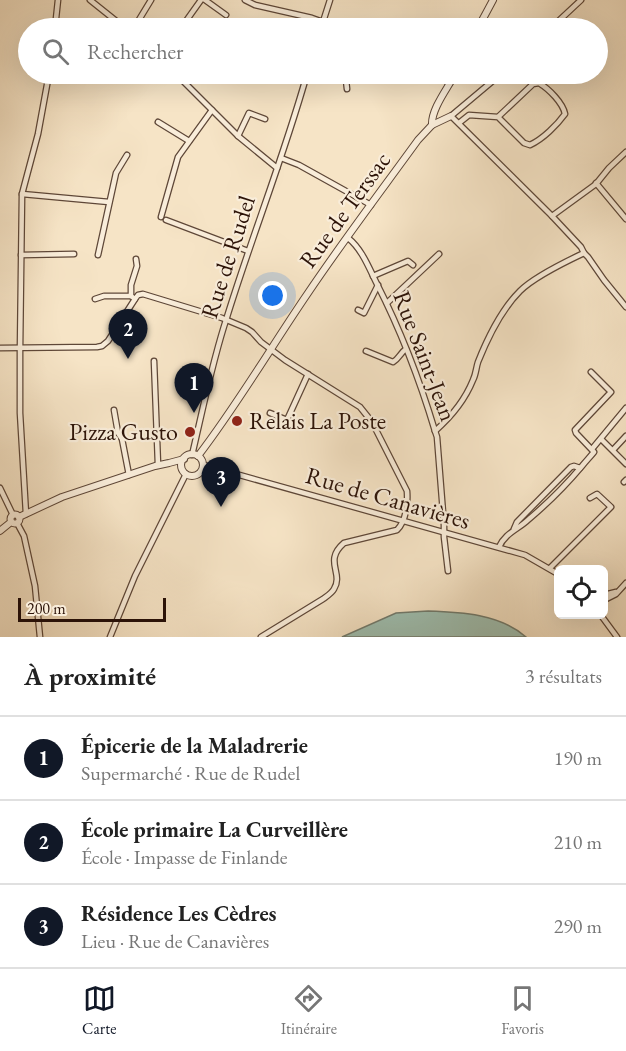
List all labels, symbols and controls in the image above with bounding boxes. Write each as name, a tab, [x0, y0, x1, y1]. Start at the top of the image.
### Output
search box	[18, 18, 608, 84]
icon: search	[39, 35, 72, 68]
text: Rechercher	[87, 37, 183, 66]
street label: Rue de Terssac	[292, 146, 397, 274]
street label: Rue de Rudel	[193, 191, 262, 322]
your location	[258, 281, 287, 310]
street label: Rue Saint-Jean	[386, 286, 465, 426]
pin: 2	[108, 310, 148, 359]
pin: 1	[174, 364, 214, 413]
place label: Relais La Poste	[249, 405, 386, 436]
marker: Relais La Poste	[230, 414, 244, 428]
place label: Pizza Gusto	[69, 416, 178, 447]
marker: Pizza Gusto	[183, 425, 197, 439]
pin: 3	[202, 458, 240, 507]
street label: Rue de Canavières	[302, 459, 474, 536]
map controls	[554, 565, 608, 619]
button: locate	[554, 565, 608, 619]
scale bar	[18, 595, 166, 622]
text: 200 m	[27, 598, 66, 619]
text: À proximité	[24, 659, 156, 693]
text: 3 résultats	[525, 663, 602, 689]
text: Épicerie de la Maladrerie	[81, 731, 308, 760]
text: 1	[38, 745, 49, 771]
text: 190 m	[554, 745, 602, 771]
text: Supermarché · Rue de Rudel	[81, 760, 300, 786]
text: École primaire La Curveillère	[81, 815, 348, 844]
text: 2	[38, 829, 49, 855]
text: 210 m	[554, 829, 602, 855]
text: École · Impasse de Finlande	[81, 844, 288, 870]
text: Résidence Les Cèdres	[81, 899, 276, 928]
text: 3	[38, 913, 49, 939]
text: 290 m	[554, 913, 602, 939]
text: Lieu · Rue de Canavières	[81, 928, 269, 954]
tab: Carte	[82, 982, 116, 1039]
tab: Itinéraire	[281, 982, 337, 1039]
tab: Favoris	[501, 982, 544, 1039]

